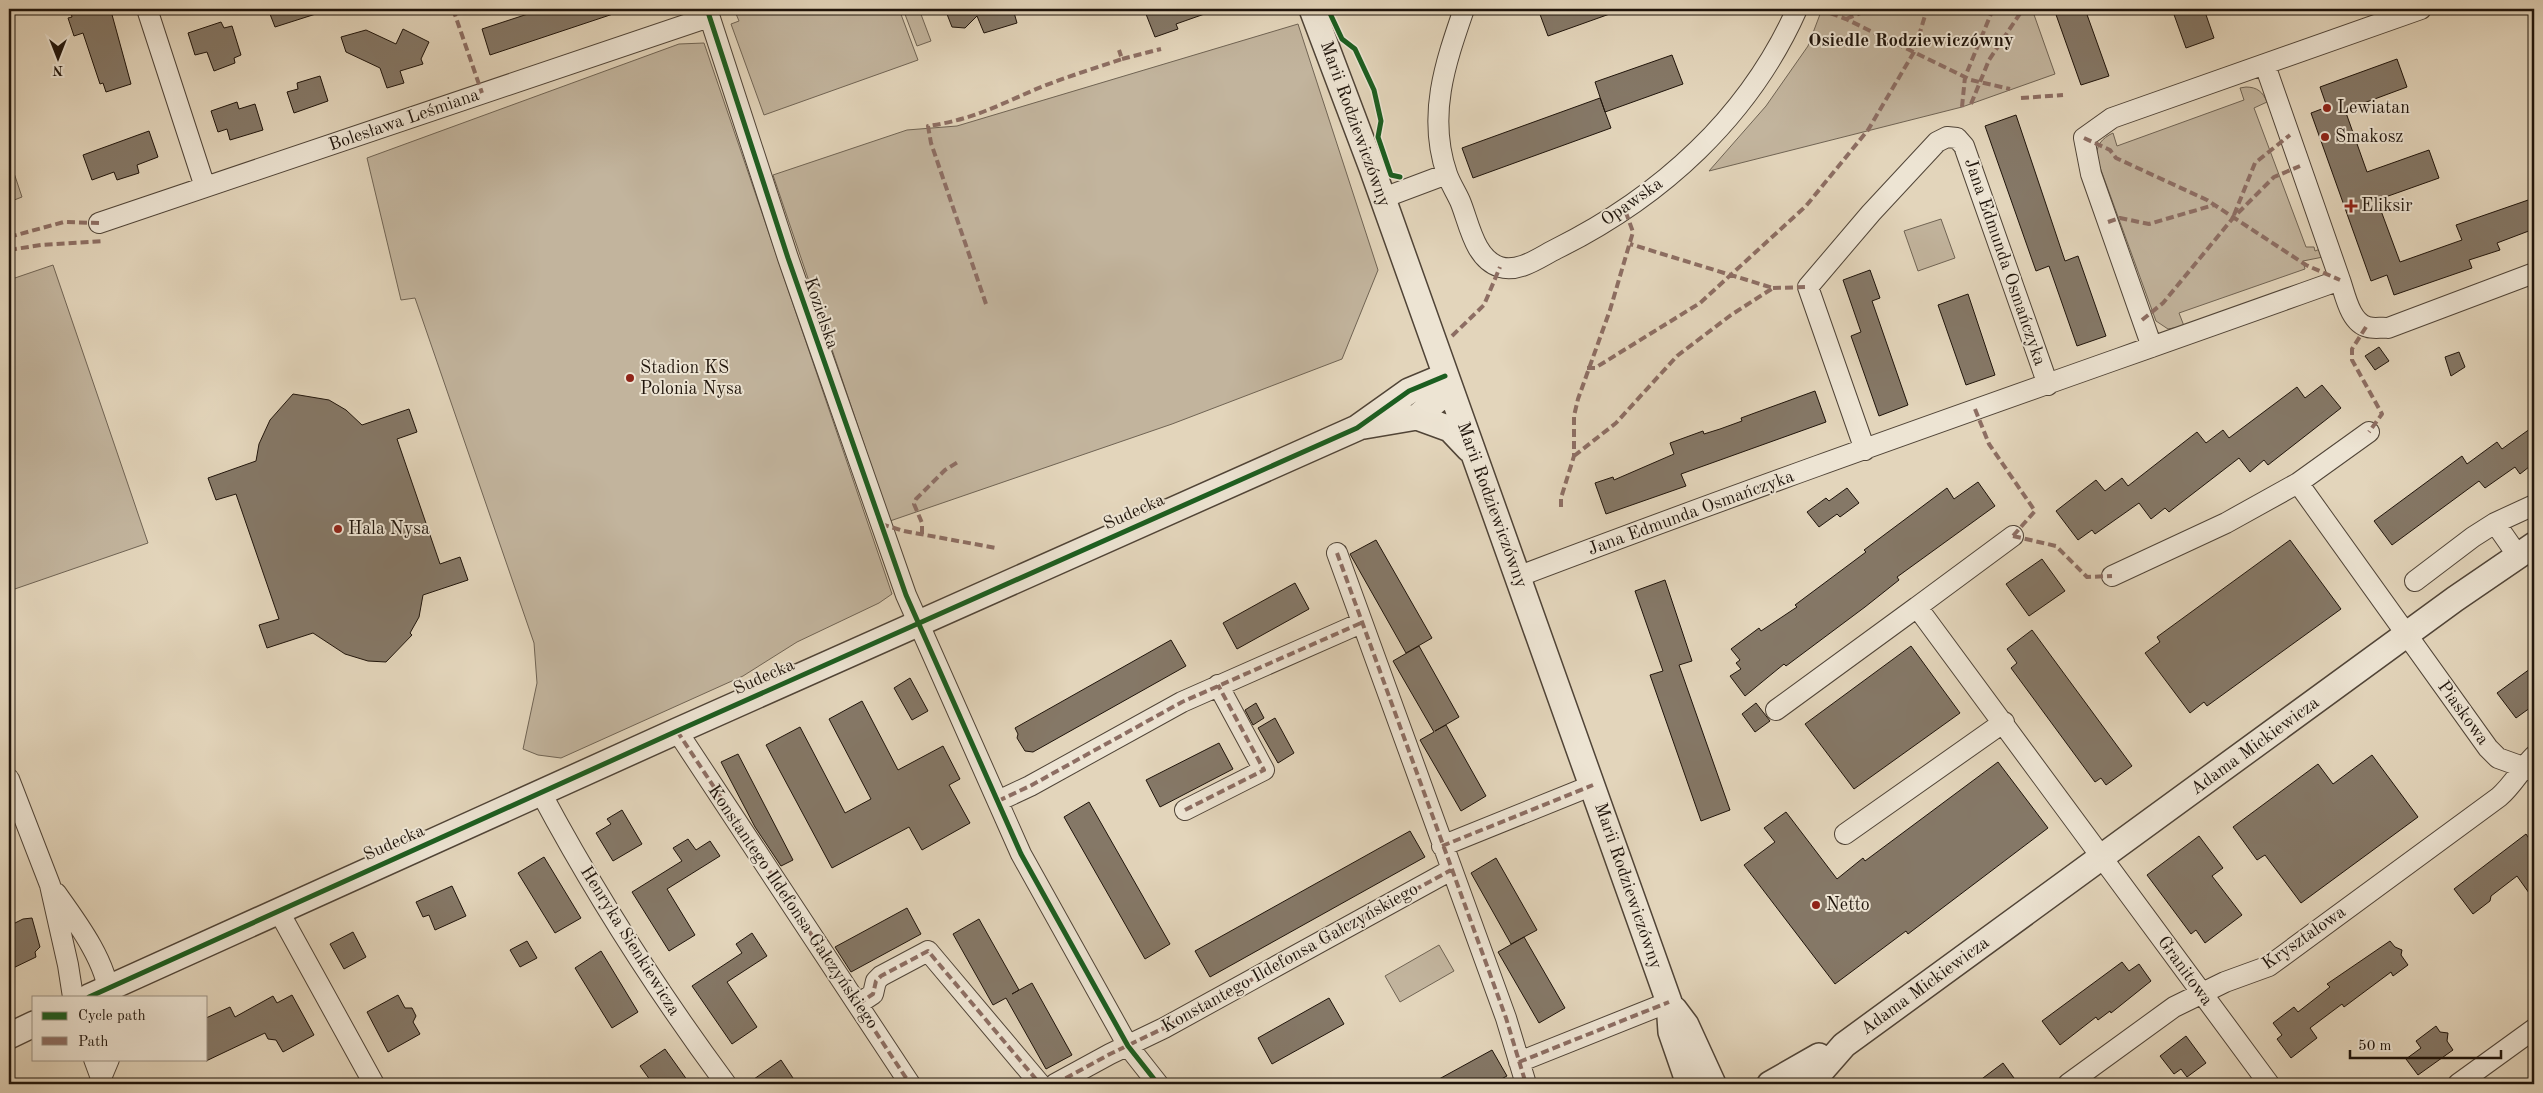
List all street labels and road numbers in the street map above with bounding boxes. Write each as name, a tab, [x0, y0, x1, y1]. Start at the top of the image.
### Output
street label: Marii Rodziewiczówny	[1317, 39, 1394, 210]
street label: Bolesława Leśmiana	[326, 86, 482, 154]
street label: Jana Edmunda Osmańczyka	[1961, 156, 2049, 368]
street label: Opawska	[1598, 174, 1666, 230]
street label: Kozielska	[800, 275, 842, 351]
street label: Marii Rodziewiczówny	[1454, 420, 1531, 591]
street label: Jana Edmunda Osmańczyka	[1586, 467, 1797, 559]
street label: Sudecka	[1101, 491, 1167, 533]
street label: Sudecka	[731, 656, 797, 698]
street label: Piaskowa	[2434, 678, 2492, 748]
street label: Adama Mickiewicza	[2187, 693, 2323, 799]
street label: Konstantego Ildefonsa Gałczyńskiego	[704, 782, 882, 1032]
street label: Marii Rodziewiczówny	[1591, 800, 1665, 972]
street label: Sudecka	[361, 822, 427, 864]
street label: Henryka Sienkiewicza	[577, 863, 683, 1019]
street label: Konstantego Ildefonsa Gałczyńskiego	[1159, 880, 1421, 1036]
street label: Kryształowa	[2259, 903, 2349, 973]
street label: Adama Mickiewicza	[1857, 933, 1993, 1039]
street label: Granitowa	[2154, 933, 2216, 1009]

